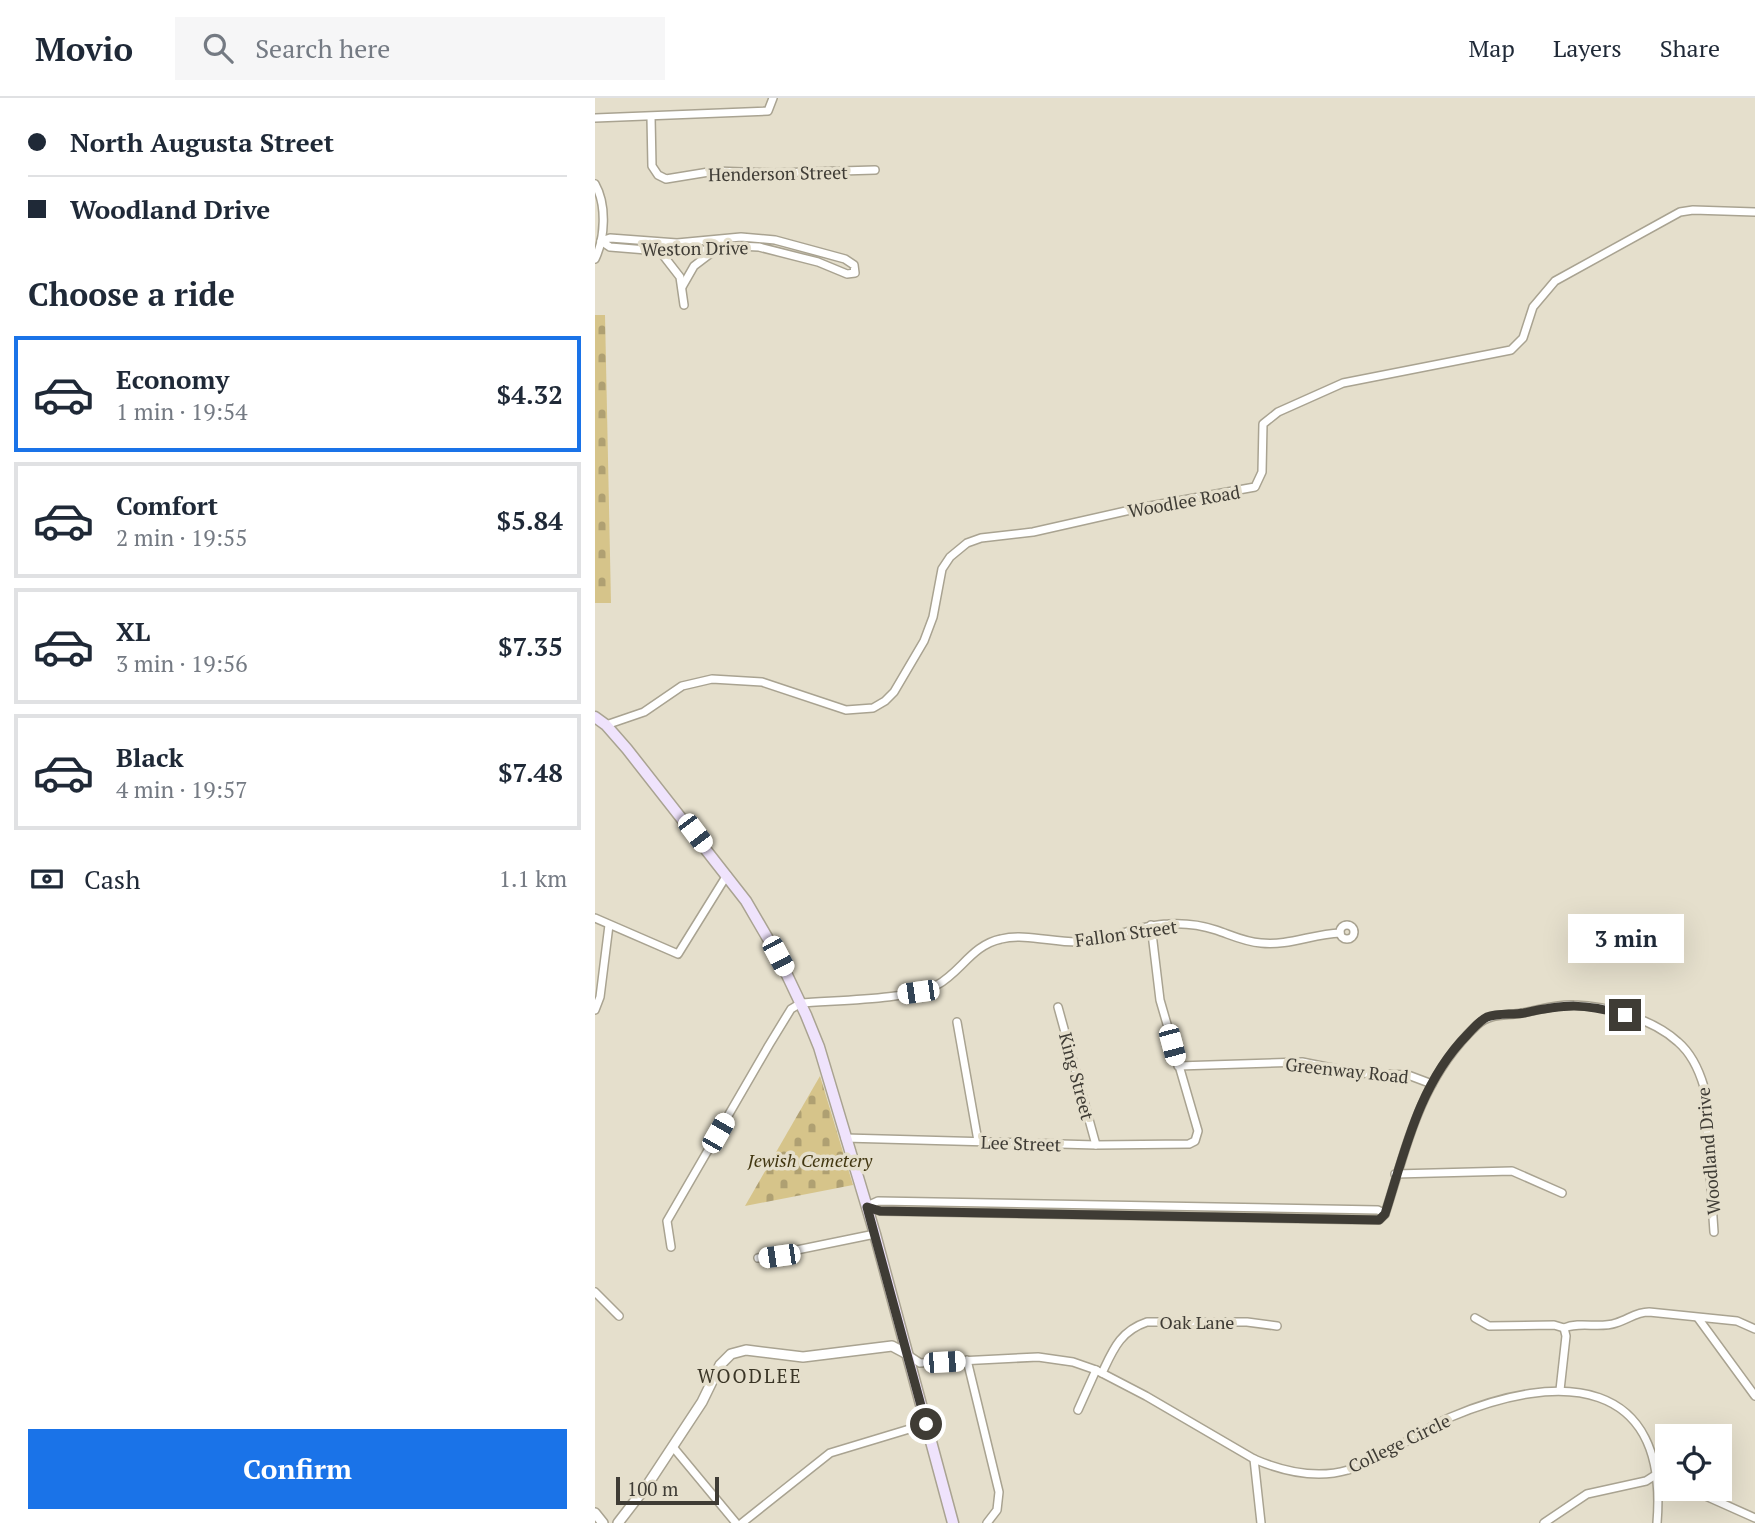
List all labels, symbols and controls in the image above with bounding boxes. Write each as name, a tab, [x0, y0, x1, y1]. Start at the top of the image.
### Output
search box	[175, 17, 665, 80]
text: Movio	[35, 27, 133, 70]
icon: search	[199, 29, 237, 67]
text: Search here	[255, 31, 390, 65]
text: Map	[1468, 32, 1515, 64]
text: Layers	[1553, 32, 1622, 64]
text: Share	[1660, 32, 1720, 64]
text: North Augusta Street	[70, 125, 334, 159]
street label: Henderson Street	[708, 160, 848, 186]
text: Woodland Drive	[70, 192, 270, 226]
street label: Weston Drive	[641, 235, 749, 261]
text: Choose a ride	[28, 273, 235, 315]
text: Economy	[116, 362, 229, 396]
icon: car	[32, 363, 95, 426]
text: $4.32	[497, 377, 563, 411]
text: 1 min · 19:54	[116, 396, 248, 427]
street label: Woodlee Road	[1126, 479, 1242, 523]
text: Comfort	[116, 488, 218, 522]
icon: car	[32, 489, 95, 552]
text: $5.84	[497, 503, 563, 537]
text: 2 min · 19:55	[116, 522, 248, 553]
text: XL	[116, 614, 150, 648]
icon: car	[32, 615, 95, 678]
text: $7.35	[498, 629, 563, 663]
text: 3 min · 19:56	[116, 648, 248, 679]
text: Black	[116, 740, 184, 774]
icon: car	[32, 741, 95, 804]
text: $7.48	[498, 755, 563, 789]
text: 4 min · 19:57	[116, 774, 248, 805]
car	[674, 810, 717, 856]
icon: cash	[28, 860, 66, 898]
text: Cash	[84, 862, 140, 896]
text: 1.1 km	[499, 863, 567, 894]
street label: Fallon Street	[1073, 914, 1179, 952]
callout: 3 min	[1567, 914, 1683, 962]
text: 3 min	[1595, 923, 1657, 954]
car	[759, 933, 798, 979]
car	[896, 979, 941, 1005]
route end	[1609, 999, 1641, 1031]
car	[1157, 1022, 1188, 1068]
street label: King Street	[1054, 1030, 1100, 1123]
street label: Greenway Road	[1284, 1052, 1410, 1088]
street label: Woodland Drive	[1690, 1086, 1726, 1216]
car	[699, 1110, 738, 1156]
street label: Lee Street	[980, 1130, 1062, 1156]
park label: Jewish Cemetery	[747, 1148, 873, 1172]
car	[757, 1243, 802, 1269]
street label: Oak Lane	[1160, 1310, 1234, 1334]
car	[923, 1350, 966, 1374]
district label: WOODLEE	[697, 1363, 803, 1388]
route start	[910, 1408, 942, 1440]
street label: College Circle	[1344, 1408, 1454, 1478]
map controls	[1655, 1424, 1732, 1501]
button: locate	[1655, 1424, 1732, 1501]
button: Confirm	[28, 1429, 567, 1509]
scale bar	[616, 1474, 719, 1506]
text: 100 m	[627, 1476, 678, 1501]

